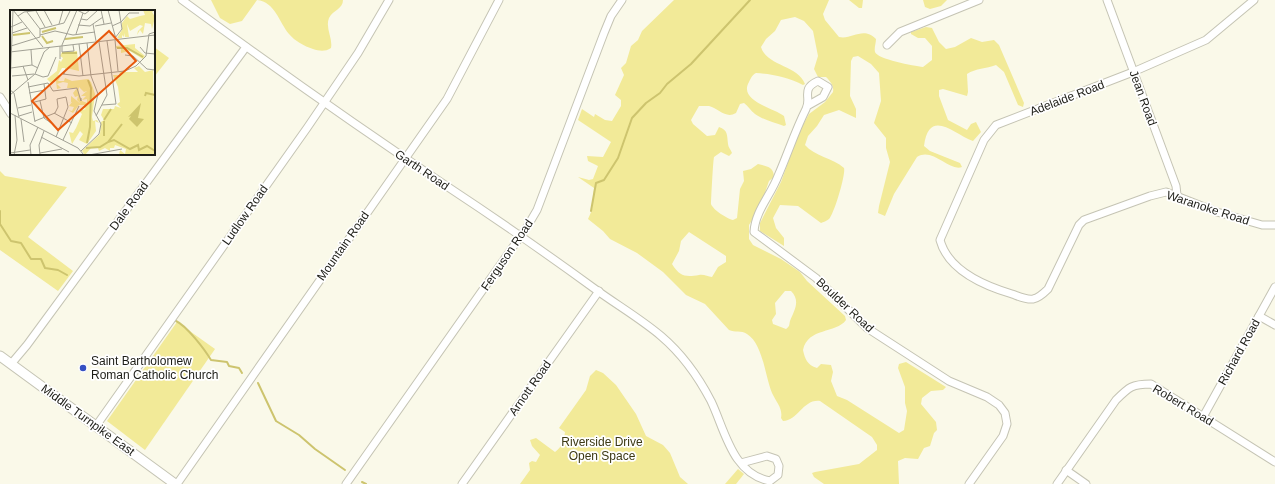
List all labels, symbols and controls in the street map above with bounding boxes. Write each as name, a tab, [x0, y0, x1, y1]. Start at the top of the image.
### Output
inset map	[10, 10, 155, 155]
street label: Jean Road	[1126, 68, 1160, 128]
street label: Adelaide Road	[1028, 77, 1106, 119]
street label: Garth Road	[392, 147, 452, 193]
street label: Dale Road	[107, 179, 151, 233]
street label: Ludlow Road	[219, 182, 271, 248]
street label: Waranoke Road	[1165, 188, 1251, 228]
street label: Mountain Road	[314, 209, 372, 283]
street label: Ferguson Road	[478, 217, 536, 293]
street label: Boulder Road	[813, 275, 877, 335]
street label: Richard Road	[1215, 317, 1263, 387]
place label: Saint Bartholomew Roman Catholic Church	[91, 354, 218, 382]
street label: Arnott Road	[506, 358, 554, 418]
marker: Saint Bartholomew Roman Catholic Church	[78, 363, 88, 373]
street label: Middle Turnpike East	[39, 381, 138, 459]
street label: Robert Road	[1150, 381, 1216, 429]
park label: Riverside Drive Open Space	[561, 435, 643, 463]

